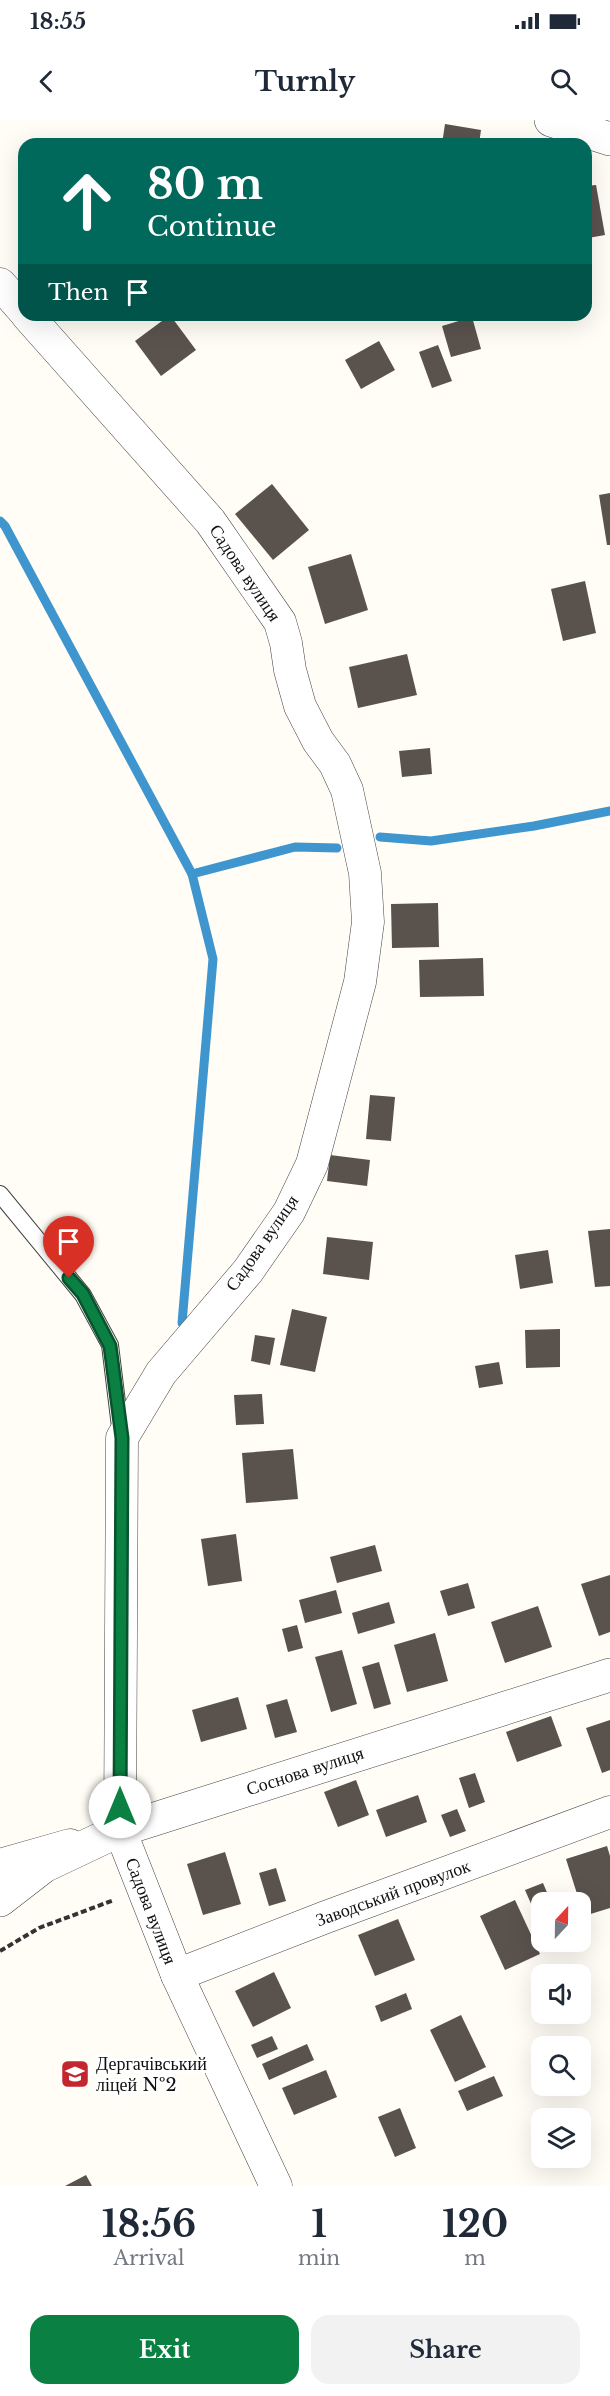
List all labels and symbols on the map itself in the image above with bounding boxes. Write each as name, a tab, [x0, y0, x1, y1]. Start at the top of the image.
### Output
street label: Садова вулиця	[205, 520, 285, 626]
street label: Садова вулиця	[221, 1191, 303, 1295]
pin	[43, 1216, 94, 1278]
street label: Соснова вулиця	[244, 1742, 366, 1800]
position arrow	[88, 1775, 152, 1839]
street label: Садова вулиця	[121, 1855, 181, 1967]
street label: Заводський провулок	[313, 1855, 474, 1931]
north arrow	[531, 1892, 591, 1952]
place label: Дергачівський ліцей №2	[96, 2053, 207, 2096]
school or university icon: Дергачівський ліцей №2	[59, 2058, 91, 2090]

